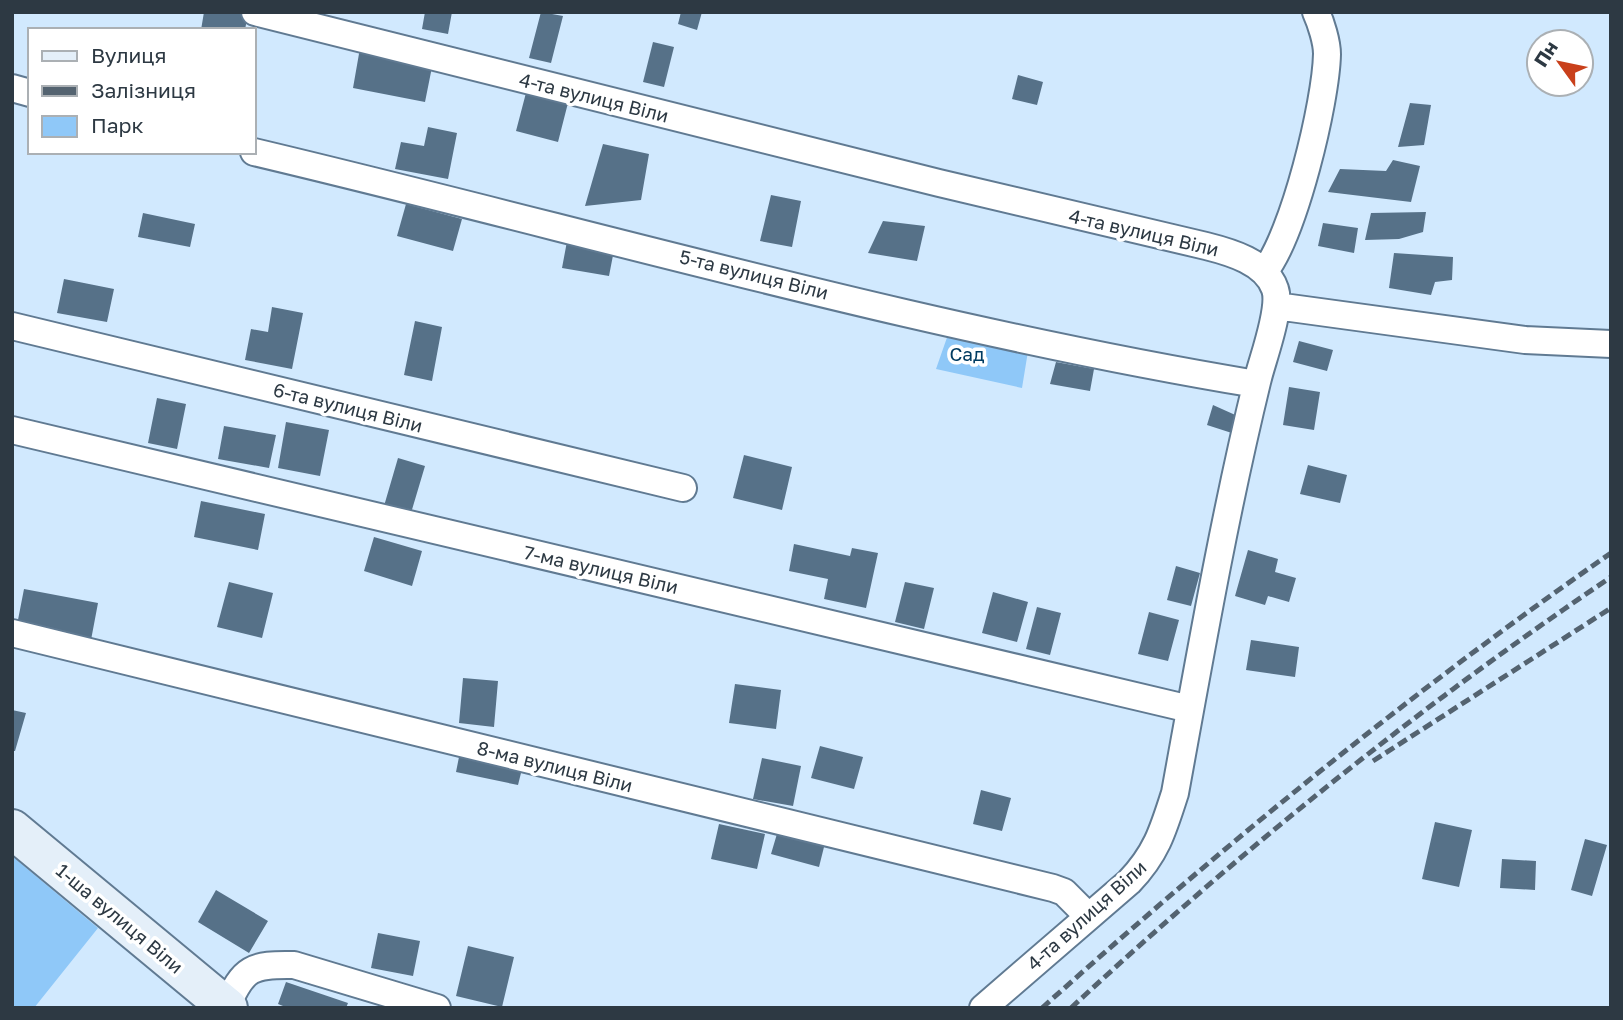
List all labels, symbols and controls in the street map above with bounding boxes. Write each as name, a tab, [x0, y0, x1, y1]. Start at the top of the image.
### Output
legend	[28, 28, 256, 154]
north arrow	[1525, 28, 1595, 98]
text: Пн	[1529, 36, 1562, 71]
text: Вулиця	[91, 42, 167, 68]
street label: 4-та вулиця Віли	[517, 67, 671, 127]
text: Залізниця	[91, 77, 196, 103]
text: Парк	[91, 112, 144, 138]
street label: 4-та вулиця Віли	[1067, 204, 1221, 260]
street label: 5-та вулиця Віли	[677, 244, 831, 304]
park label: Сад	[949, 342, 985, 365]
street label: 6-та вулиця Віли	[271, 377, 425, 437]
street label: 7-ма вулиця Віли	[522, 540, 680, 598]
street label: 8-ма вулиця Віли	[475, 736, 635, 796]
street label: 4-та вулиця Віли	[1021, 855, 1151, 975]
street label: 1-ша вулиця Віли	[52, 858, 188, 978]

